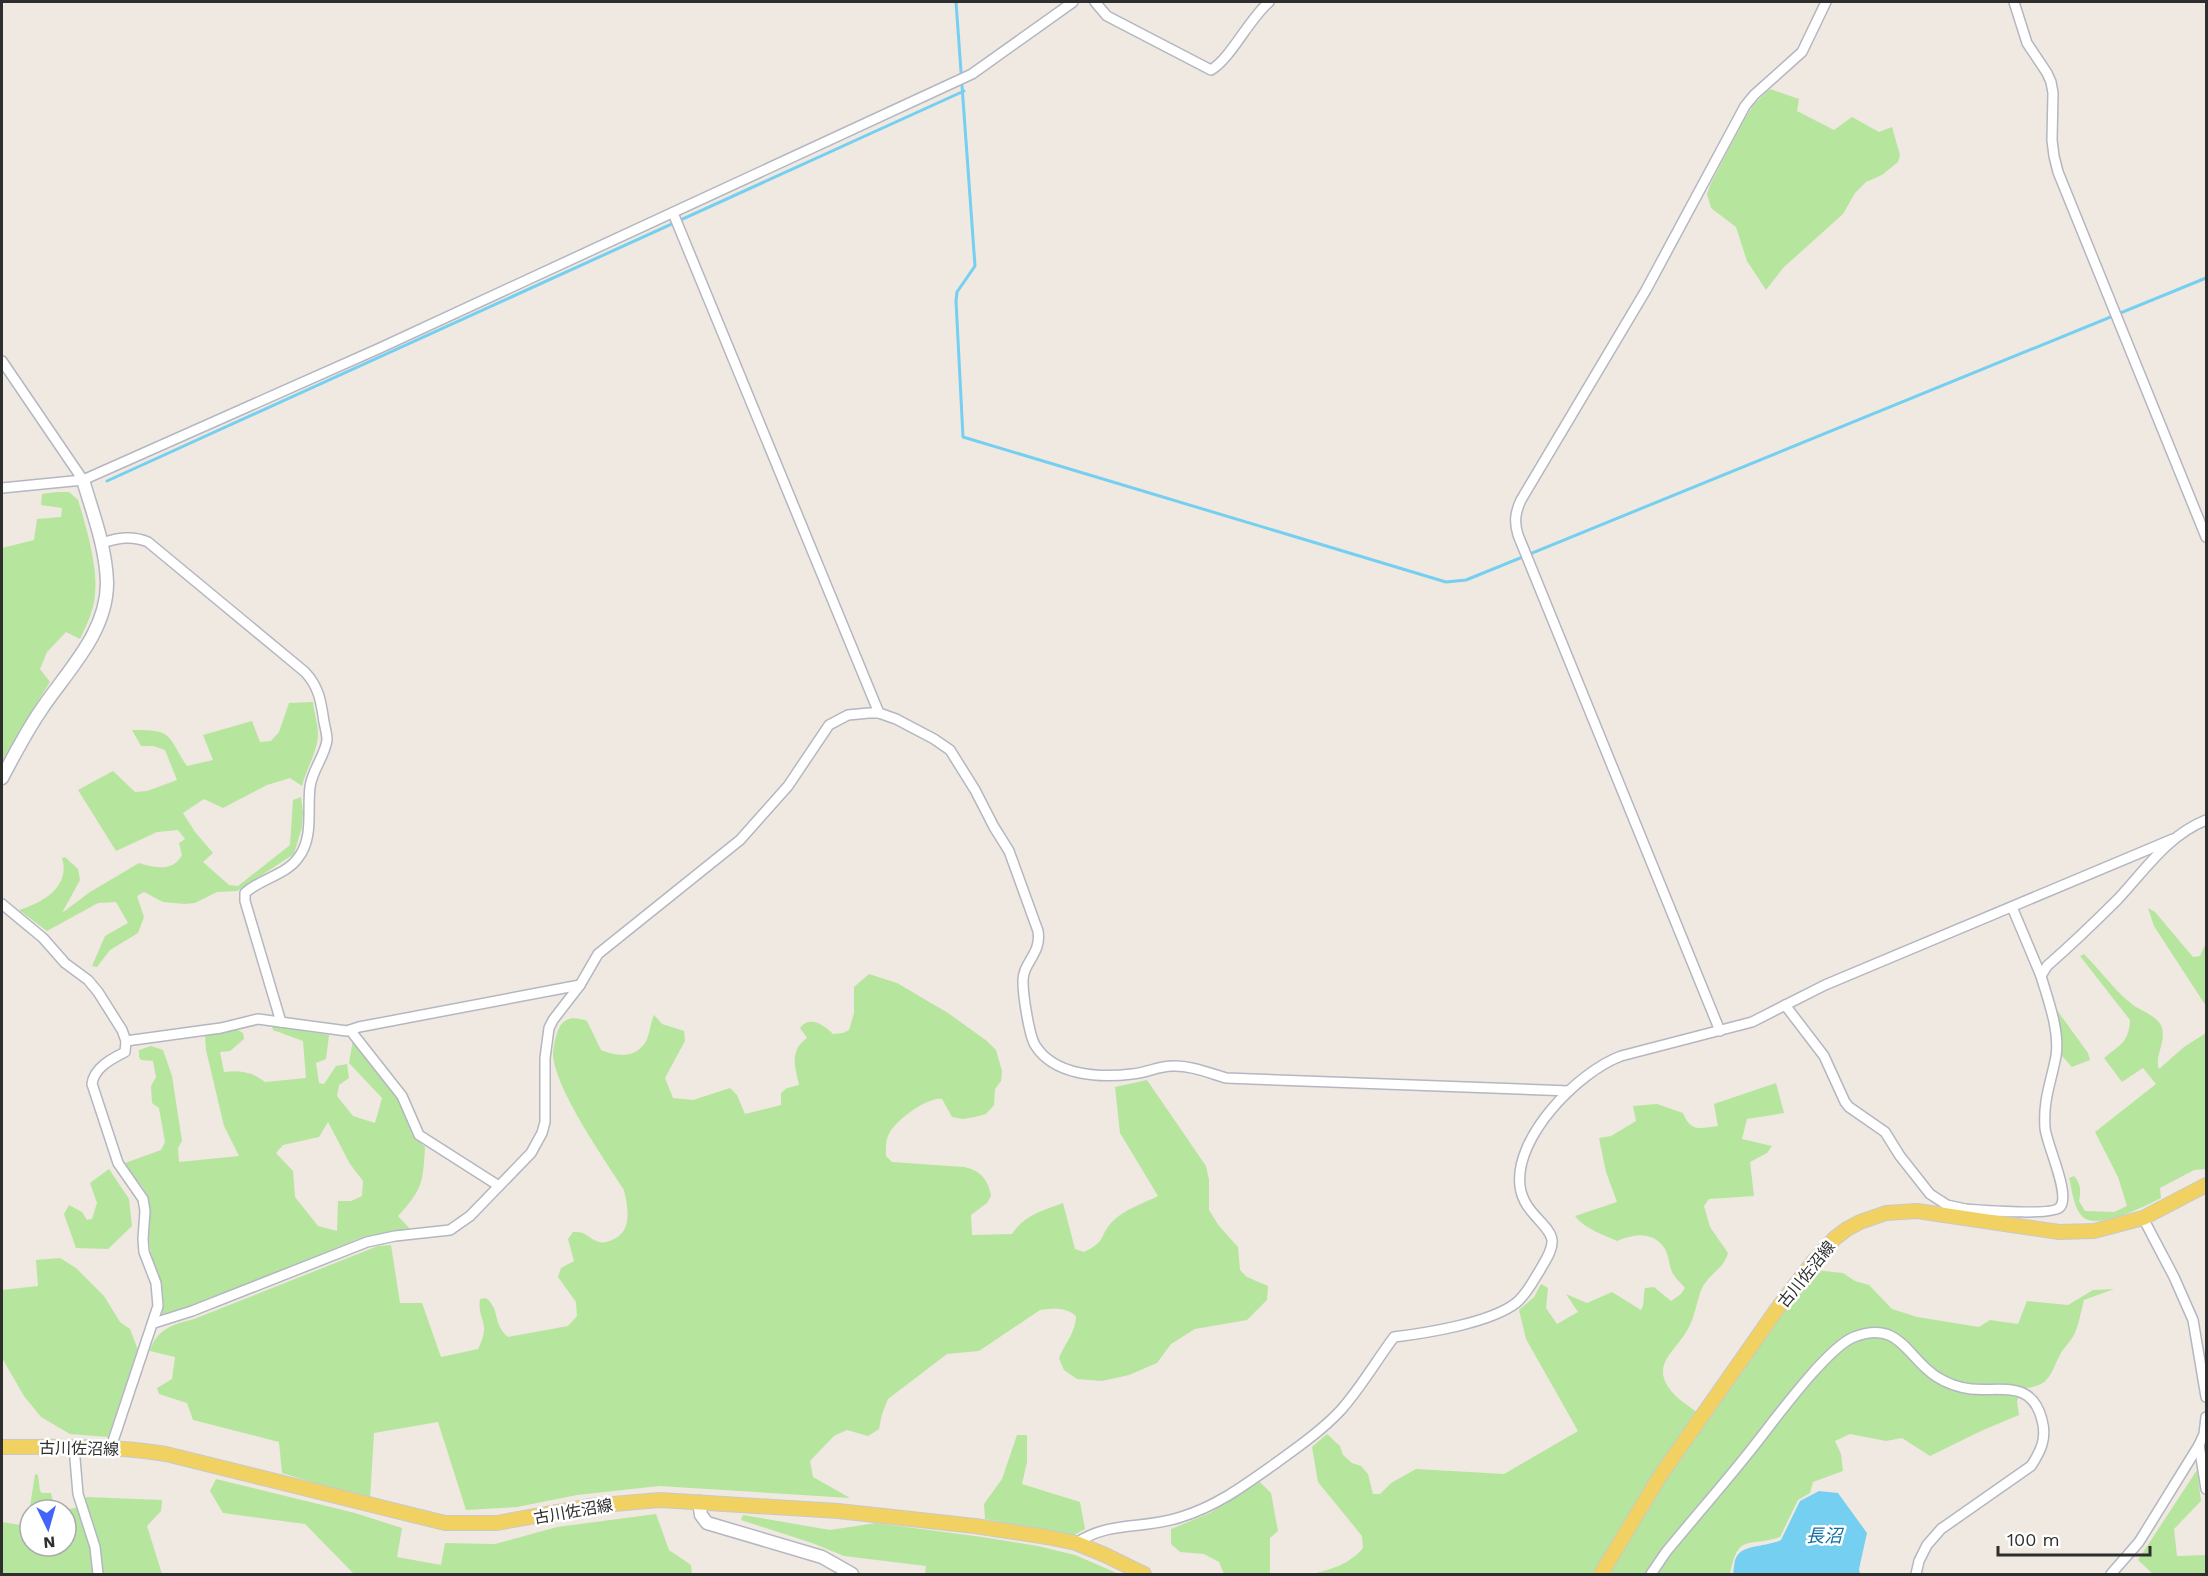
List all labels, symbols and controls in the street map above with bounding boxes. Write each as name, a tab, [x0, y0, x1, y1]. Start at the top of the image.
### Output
street label: 古川佐沼線	[1774, 1237, 1839, 1311]
street label: 古川佐沼線	[39, 1438, 119, 1459]
street label: 古川佐沼線	[532, 1495, 614, 1528]
north arrow	[18, 1498, 78, 1558]
scale bar	[1998, 1519, 2150, 1557]
water label: 長沼	[1806, 1525, 1845, 1546]
text: 100 m	[2007, 1529, 2060, 1550]
text: N	[43, 1532, 56, 1552]

